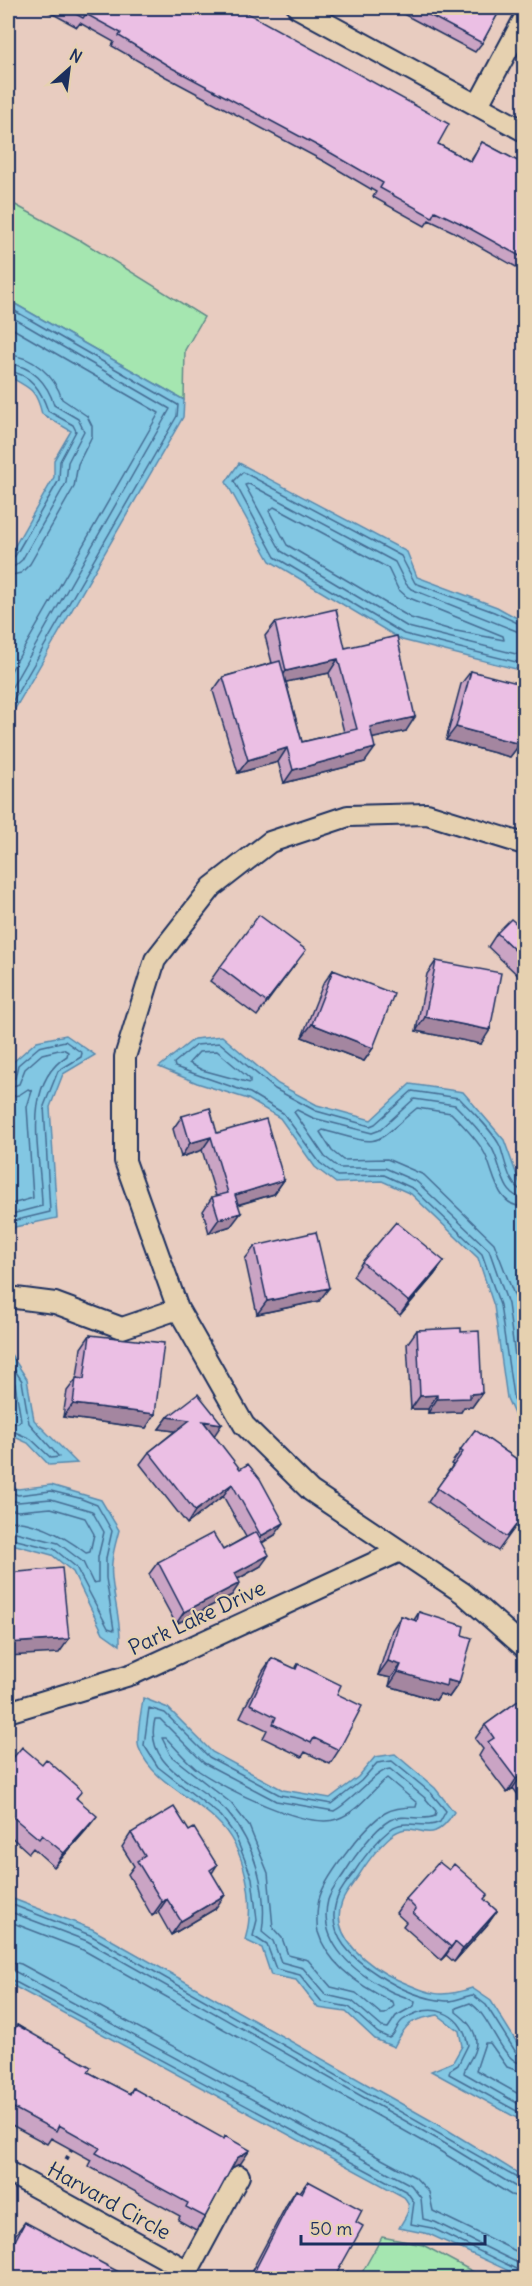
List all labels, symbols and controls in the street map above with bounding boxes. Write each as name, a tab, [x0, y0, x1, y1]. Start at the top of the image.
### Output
north arrow	[39, 39, 99, 99]
text: N	[66, 44, 86, 67]
street label: Park Lake Drive	[124, 1574, 270, 1661]
street label: Harvard Circle	[43, 2156, 176, 2246]
scale bar	[301, 2208, 486, 2246]
text: 50 m	[310, 2217, 352, 2240]

